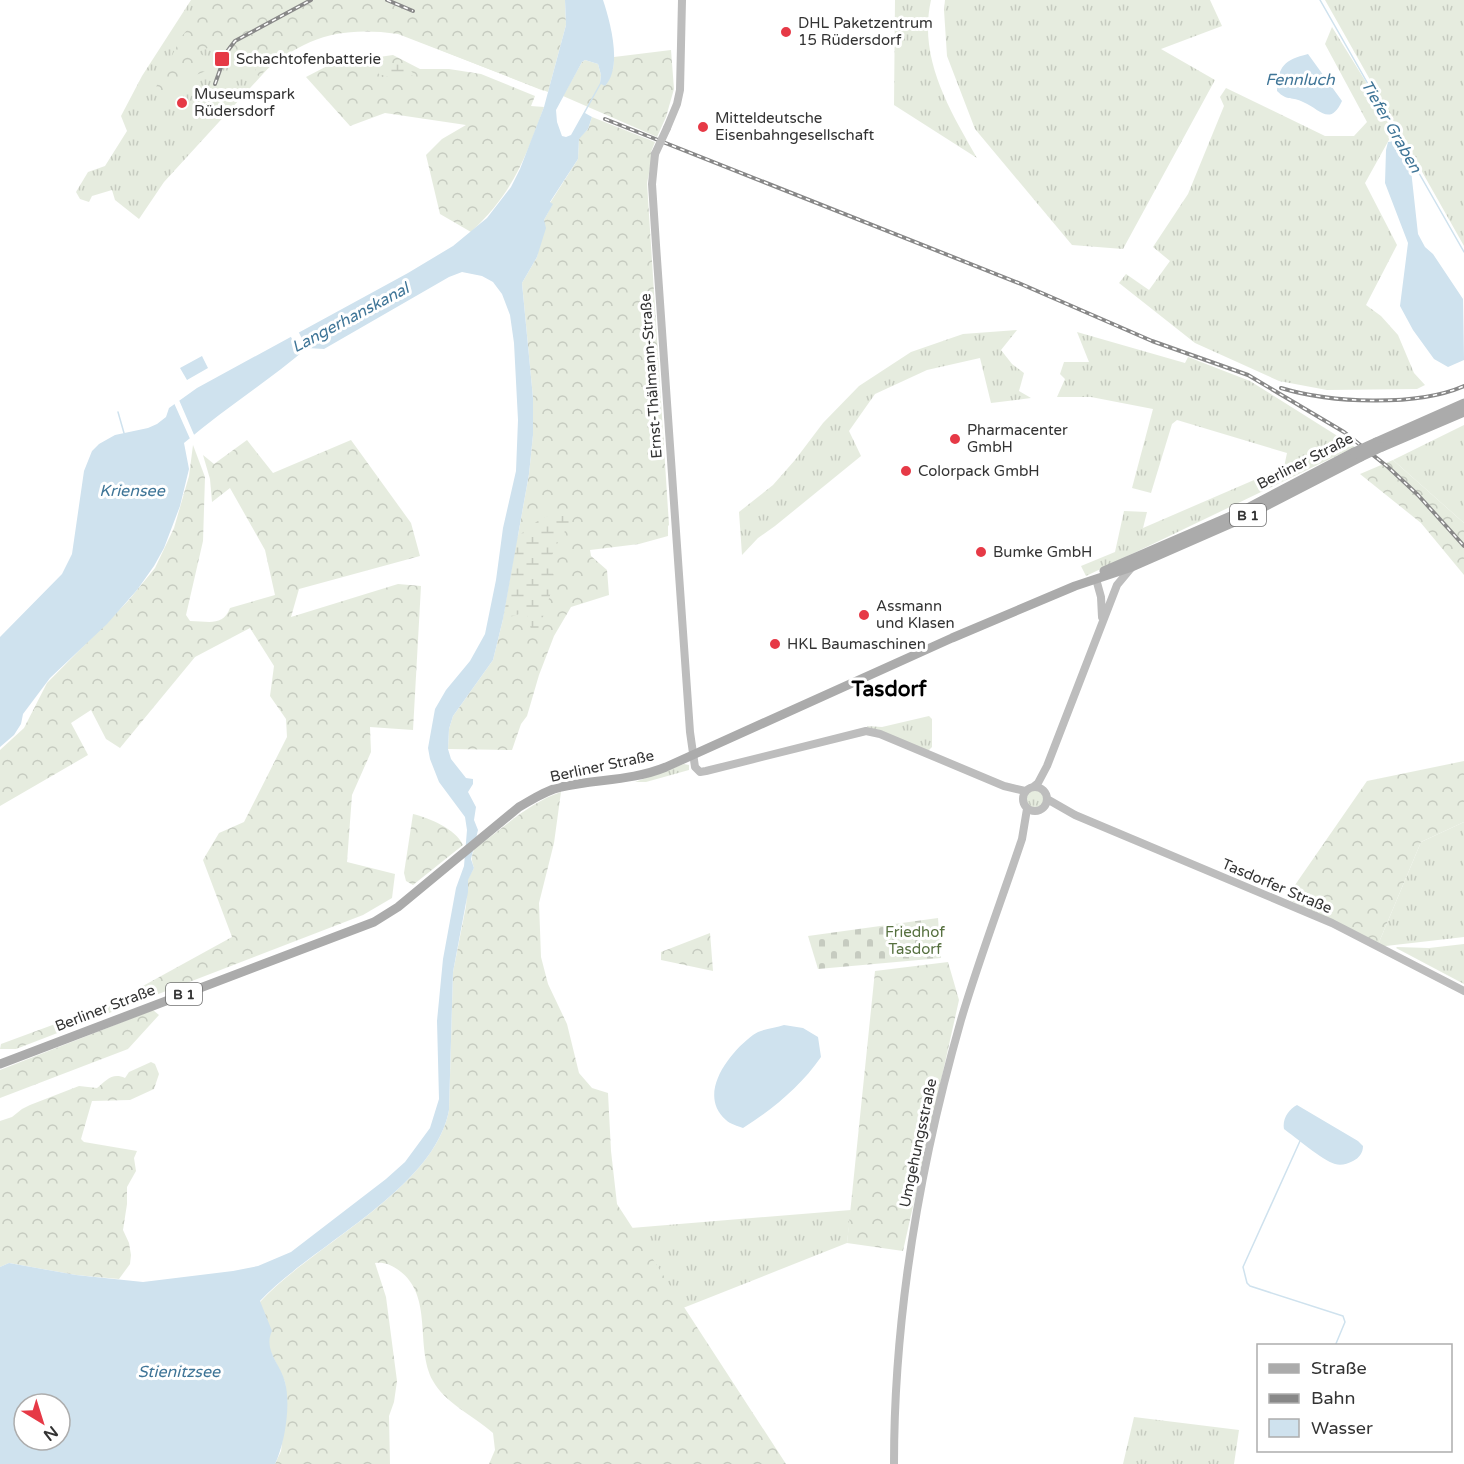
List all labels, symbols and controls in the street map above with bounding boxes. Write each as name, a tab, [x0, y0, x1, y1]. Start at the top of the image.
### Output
place label: DHL Paketzentrum 15 Rüdersdorf	[798, 14, 933, 49]
marker: DHL Paketzentrum 15 Rüdersdorf	[779, 25, 793, 39]
marker: Schachtofenbatterie	[213, 50, 231, 68]
place label: Schachtofenbatterie	[236, 50, 381, 68]
water label: Fennluch	[1265, 70, 1336, 90]
water label: Tiefer Graben	[1357, 77, 1426, 178]
place label: Museumspark Rüdersdorf	[194, 85, 295, 120]
marker: Museumspark Rüdersdorf	[175, 96, 189, 110]
place label: Mitteldeutsche Eisenbahngesellschaft	[715, 109, 875, 144]
marker: Mitteldeutsche Eisenbahngesellschaft	[696, 120, 710, 134]
water label: Langerhanskanal	[289, 278, 414, 357]
street label: Ernst-Thälmann-Straße	[636, 293, 666, 459]
place label: Pharmacenter GmbH	[967, 421, 1068, 456]
street label: Berliner Straße	[1254, 429, 1356, 493]
marker: Pharmacenter GmbH	[948, 432, 962, 446]
place label: Colorpack GmbH	[918, 462, 1040, 480]
marker: Colorpack GmbH	[899, 464, 913, 478]
water label: Kriensee	[99, 481, 166, 501]
road number: B 1	[1230, 504, 1266, 526]
place label: Bumke GmbH	[993, 543, 1092, 561]
marker: Bumke GmbH	[974, 545, 988, 559]
place label: Assmann und Klasen	[876, 597, 955, 632]
marker: Assmann und Klasen	[857, 608, 871, 622]
place label: HKL Baumaschinen	[787, 635, 926, 653]
marker: HKL Baumaschinen	[768, 637, 782, 651]
district label: Tasdorf	[850, 677, 928, 702]
street label: Berliner Straße	[548, 746, 656, 786]
street label: Tasdorfer Straße	[1219, 855, 1335, 917]
park label: Friedhof Tasdorf	[885, 923, 945, 958]
street label: Berliner Straße	[52, 981, 158, 1035]
road number: B 1	[166, 983, 202, 1005]
street label: Umgehungsstraße	[896, 1077, 940, 1209]
legend	[1257, 1344, 1452, 1452]
text: Straße	[1311, 1357, 1367, 1379]
water label: Stienitzsee	[138, 1362, 221, 1382]
text: Bahn	[1311, 1387, 1356, 1409]
north arrow	[12, 1392, 72, 1452]
text: Wasser	[1311, 1417, 1373, 1439]
text: N	[39, 1421, 62, 1445]

